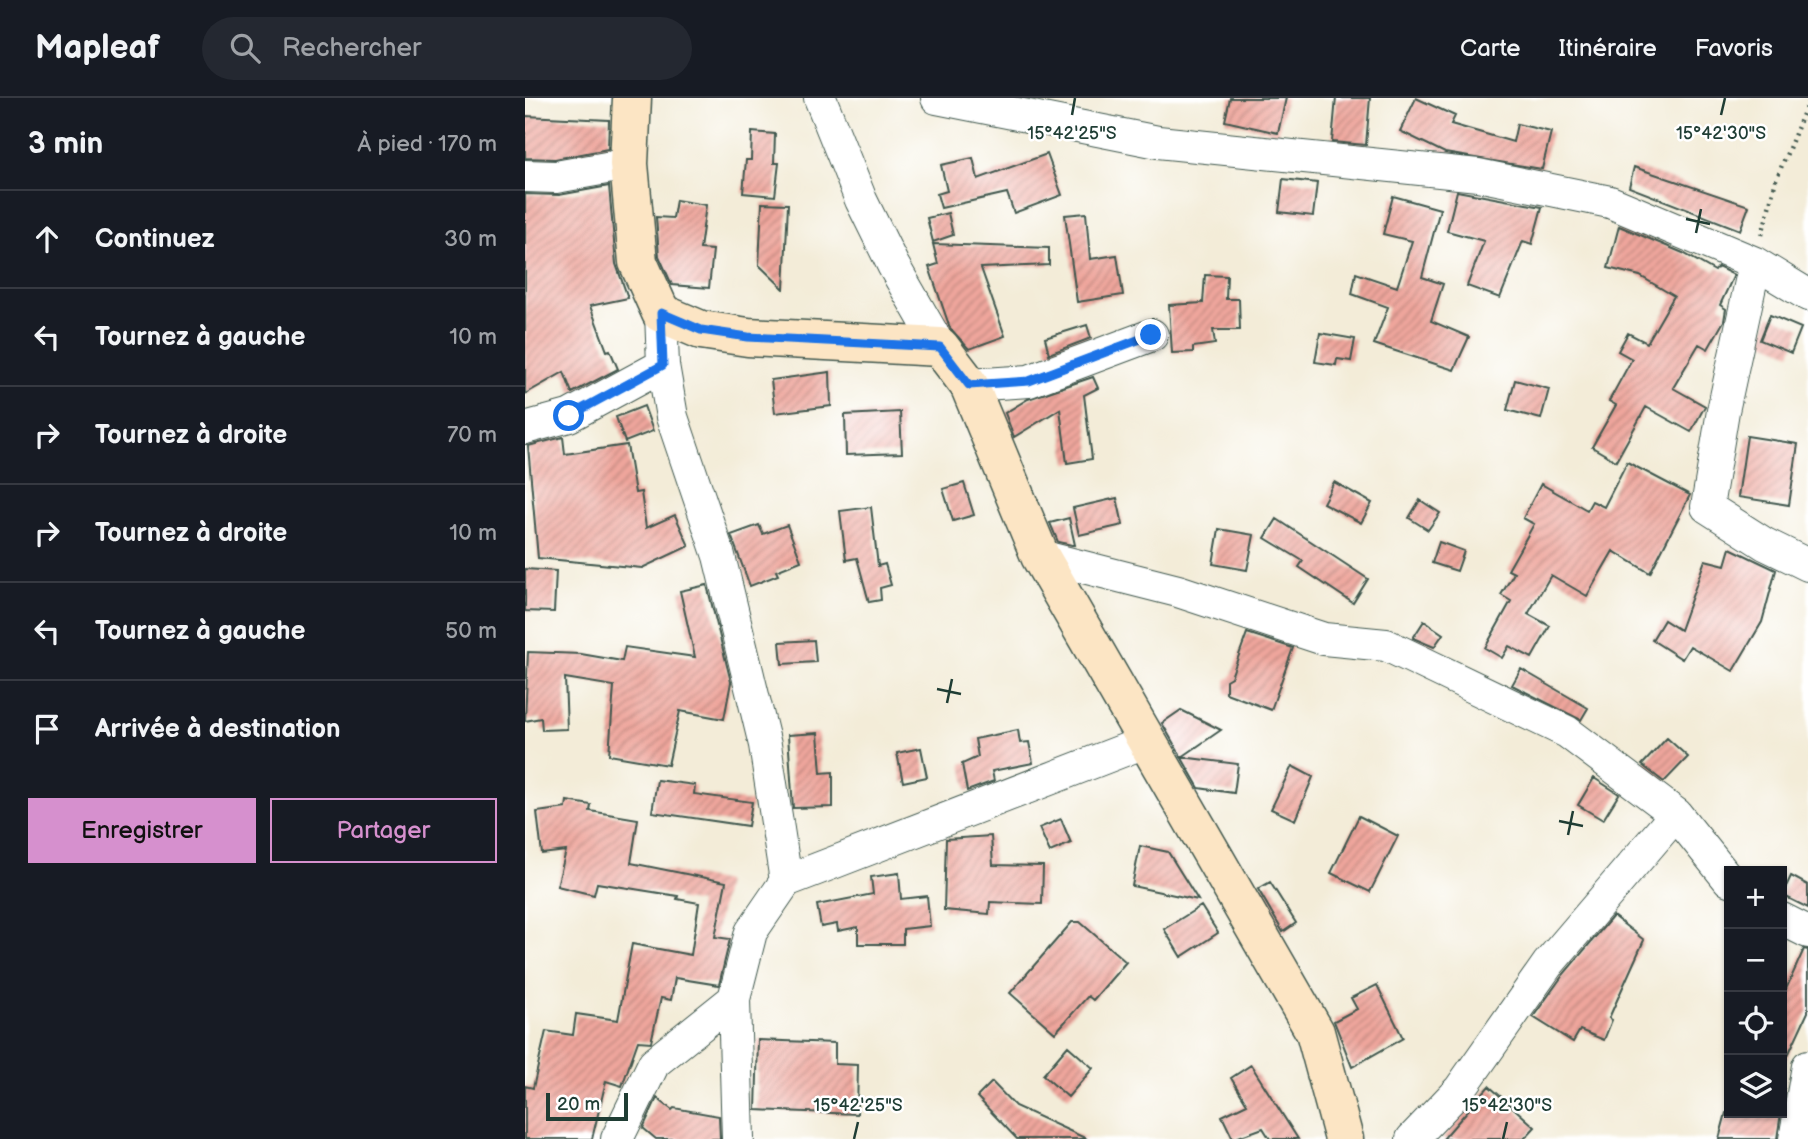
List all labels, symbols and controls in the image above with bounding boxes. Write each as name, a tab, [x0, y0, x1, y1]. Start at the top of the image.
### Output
search box	[202, 17, 692, 80]
text: Mapleaf	[35, 28, 160, 68]
icon: search	[226, 29, 264, 67]
text: Rechercher	[282, 33, 421, 64]
text: Carte	[1460, 34, 1521, 63]
text: Itinéraire	[1559, 34, 1657, 63]
text: Favoris	[1695, 34, 1773, 63]
text: 15°42'25"S	[1027, 123, 1117, 144]
text: 15°42'30"S	[1676, 123, 1766, 144]
text: 3 min	[28, 126, 103, 162]
text: À pied · 170 m	[357, 130, 497, 158]
icon: ahead	[28, 220, 66, 258]
text: Continuez	[95, 224, 215, 255]
text: 30 m	[444, 225, 497, 253]
icon: left	[28, 318, 66, 356]
route end	[1135, 319, 1166, 350]
text: Tournez à gauche	[95, 322, 306, 353]
text: 10 m	[449, 323, 497, 351]
route start	[553, 400, 584, 431]
icon: right	[28, 416, 66, 454]
text: Tournez à droite	[95, 420, 287, 451]
text: 70 m	[447, 421, 497, 449]
icon: right	[28, 514, 66, 552]
text: Tournez à droite	[95, 518, 287, 549]
text: 10 m	[449, 519, 497, 547]
icon: left	[28, 612, 66, 650]
text: Tournez à gauche	[95, 616, 306, 647]
text: 50 m	[445, 617, 497, 645]
icon: arrive	[28, 710, 66, 748]
text: Arrivée à destination	[95, 714, 341, 745]
button: Enregistrer	[28, 798, 256, 863]
button: Partager	[270, 798, 497, 863]
map controls	[1724, 866, 1787, 1118]
button: +	[1724, 866, 1787, 929]
button: −	[1724, 929, 1787, 992]
button: locate	[1724, 992, 1787, 1055]
button: layers	[1724, 1055, 1787, 1118]
scale bar	[546, 1090, 628, 1122]
text: 20 m	[557, 1093, 600, 1116]
text: 15°42'25"S	[813, 1095, 903, 1116]
text: 15°42'30"S	[1462, 1095, 1552, 1116]

